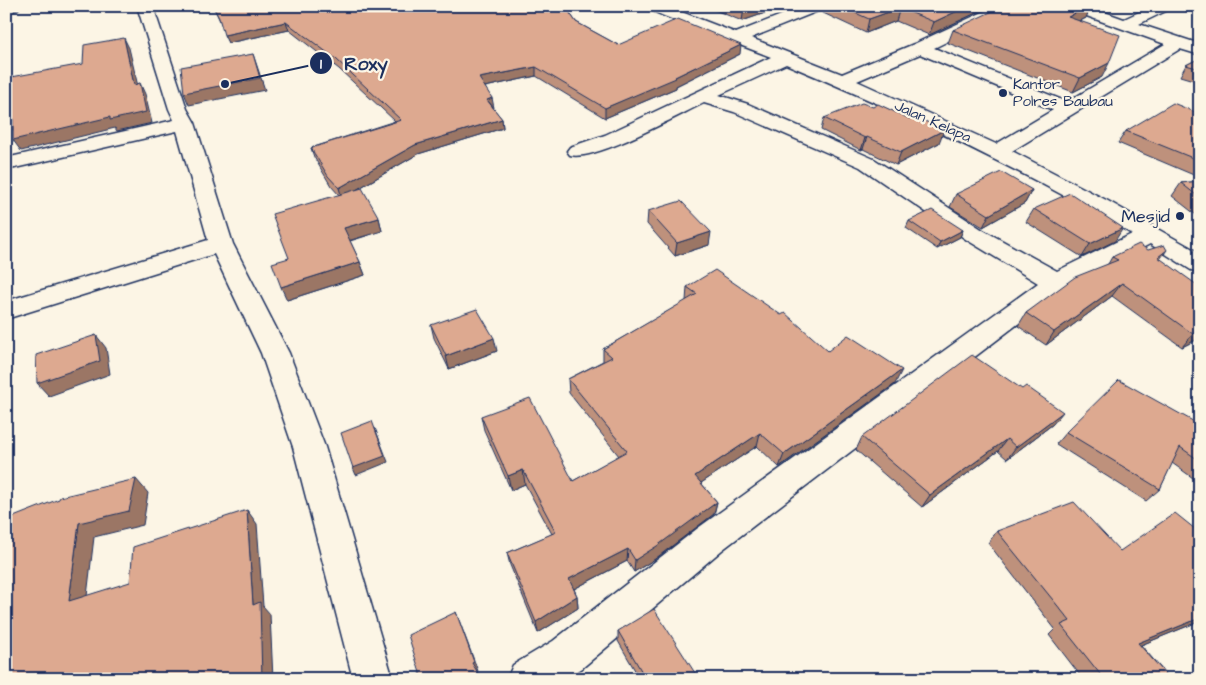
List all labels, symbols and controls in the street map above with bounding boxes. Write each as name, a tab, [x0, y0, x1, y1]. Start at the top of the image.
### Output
callout: Roxy	[309, 46, 398, 80]
text: Roxy	[344, 51, 388, 79]
text: 1	[320, 54, 322, 75]
place label: Kantor Polres Baubau	[1013, 74, 1113, 112]
marker: Kantor Polres Baubau	[997, 87, 1009, 99]
street label: Jalan Kelapa	[891, 95, 975, 148]
place label: Mesjid	[1121, 204, 1170, 229]
marker: Mesjid	[1174, 210, 1186, 222]

